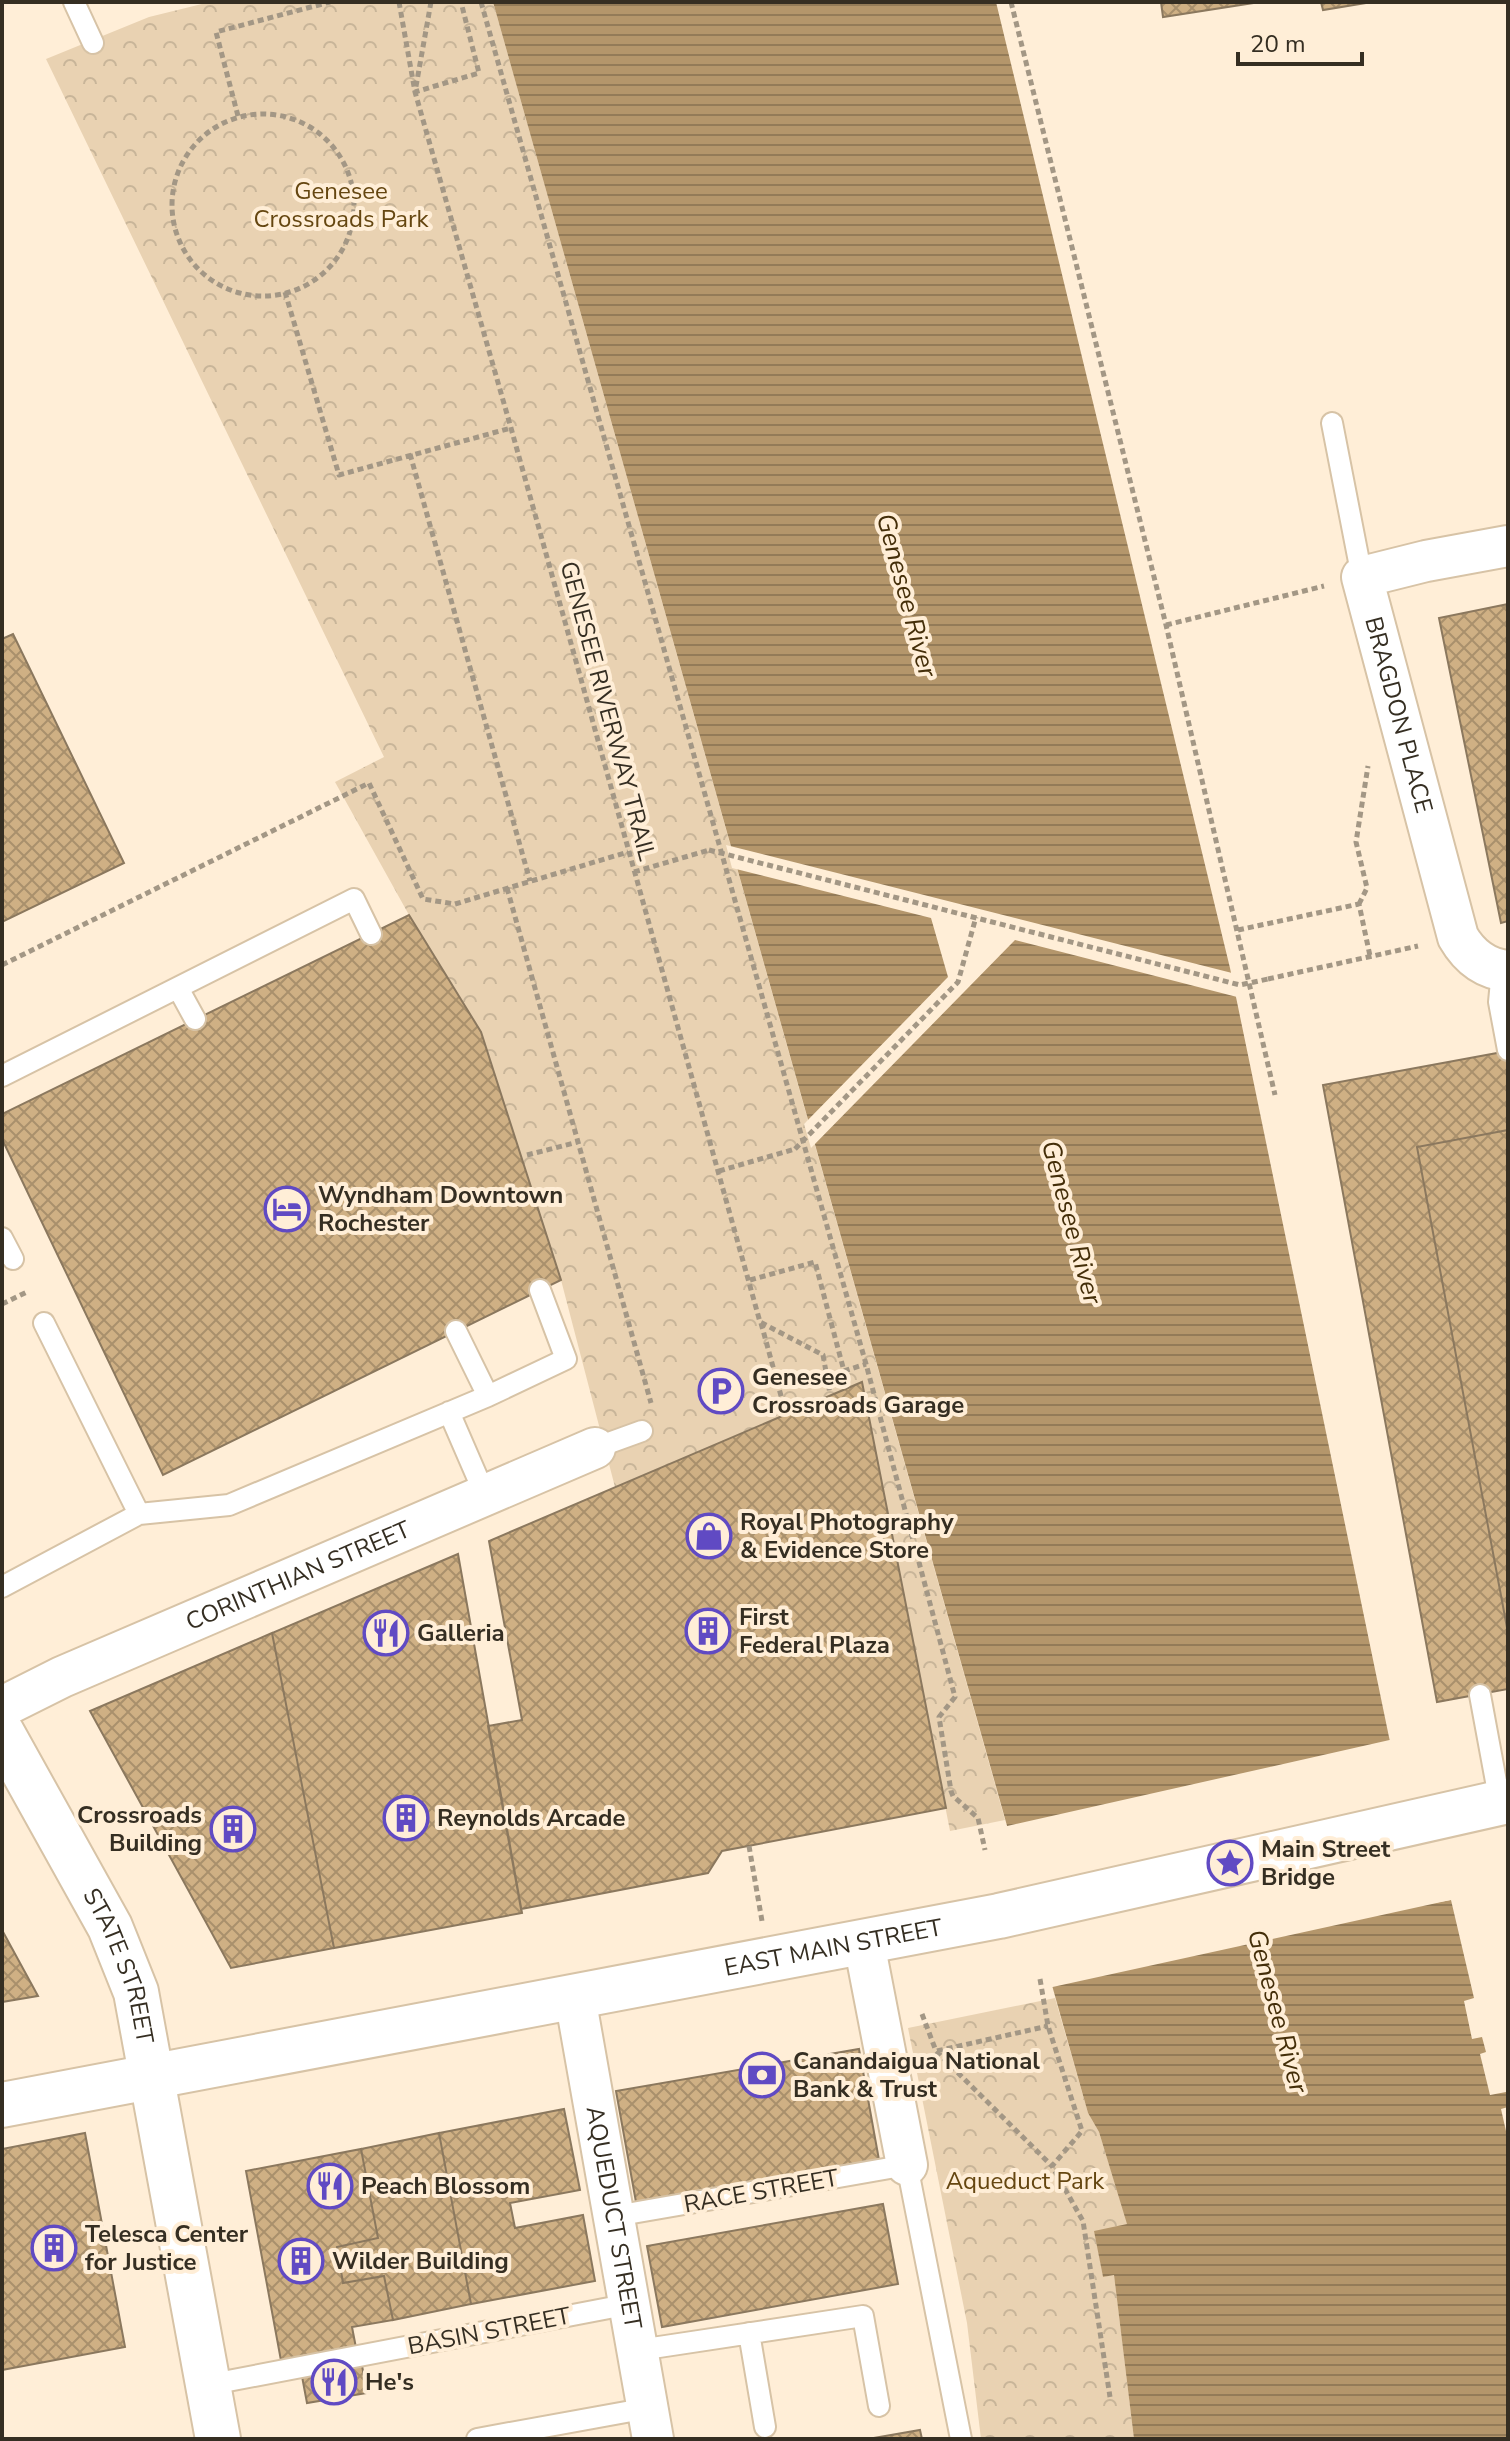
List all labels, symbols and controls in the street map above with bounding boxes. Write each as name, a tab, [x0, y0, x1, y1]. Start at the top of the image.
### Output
scale bar	[1238, 16, 1362, 66]
text: 20 m	[1250, 28, 1306, 60]
park label: Genesee Crossroads Park	[253, 175, 430, 235]
water label: Genesee River	[868, 509, 945, 681]
street label: GENESEE RIVERWAY TRAIL	[553, 558, 663, 864]
street label: BRAGDON PLACE	[1357, 613, 1440, 817]
water label: Genesee River	[1033, 1136, 1110, 1308]
place label: Wyndham Downtown Rochester	[318, 1179, 563, 1239]
hotel icon: Wyndham Downtown Rochester	[263, 1185, 311, 1233]
place label: Genesee Crossroads Garage	[752, 1361, 964, 1421]
parking icon: Genesee Crossroads Garage	[697, 1367, 745, 1415]
place label: Royal Photography & Evidence Store	[740, 1506, 954, 1566]
shop icon: Royal Photography & Evidence Store	[685, 1512, 733, 1560]
street label: CORINTHIAN STREET	[181, 1513, 416, 1638]
place label: First Federal Plaza	[739, 1601, 890, 1661]
building icon: First Federal Plaza	[684, 1607, 732, 1655]
restaurant icon: Galleria	[362, 1609, 410, 1657]
place label: Galleria	[417, 1617, 505, 1649]
building icon: Reynolds Arcade	[382, 1794, 430, 1842]
place label: Crossroads Building	[77, 1799, 202, 1859]
place label: Reynolds Arcade	[437, 1802, 625, 1834]
building icon: Crossroads Building	[209, 1805, 257, 1853]
place label: Main Street Bridge	[1261, 1833, 1391, 1893]
place icon: Main Street Bridge	[1206, 1839, 1254, 1887]
street label: STATE STREET	[75, 1882, 161, 2047]
street label: EAST MAIN STREET	[722, 1911, 945, 1984]
water label: Genesee River	[1239, 1925, 1316, 2097]
place label: Canandaigua National Bank & Trust	[793, 2045, 1040, 2105]
bank icon: Canandaigua National Bank & Trust	[738, 2051, 786, 2099]
street label: AQUEDUCT STREET	[579, 2104, 649, 2332]
restaurant icon: Peach Blossom	[306, 2162, 354, 2210]
street label: RACE STREET	[681, 2162, 841, 2220]
park label: Aqueduct Park	[946, 2165, 1105, 2197]
place label: Peach Blossom	[361, 2170, 530, 2202]
place label: Telesca Center for Justice	[85, 2218, 249, 2278]
building icon: Telesca Center for Justice	[30, 2224, 78, 2272]
building icon: Wilder Building	[277, 2237, 325, 2285]
place label: Wilder Building	[332, 2245, 509, 2277]
street label: BASIN STREET	[405, 2299, 574, 2362]
restaurant icon: He's	[310, 2358, 358, 2406]
place label: He's	[365, 2366, 414, 2398]

